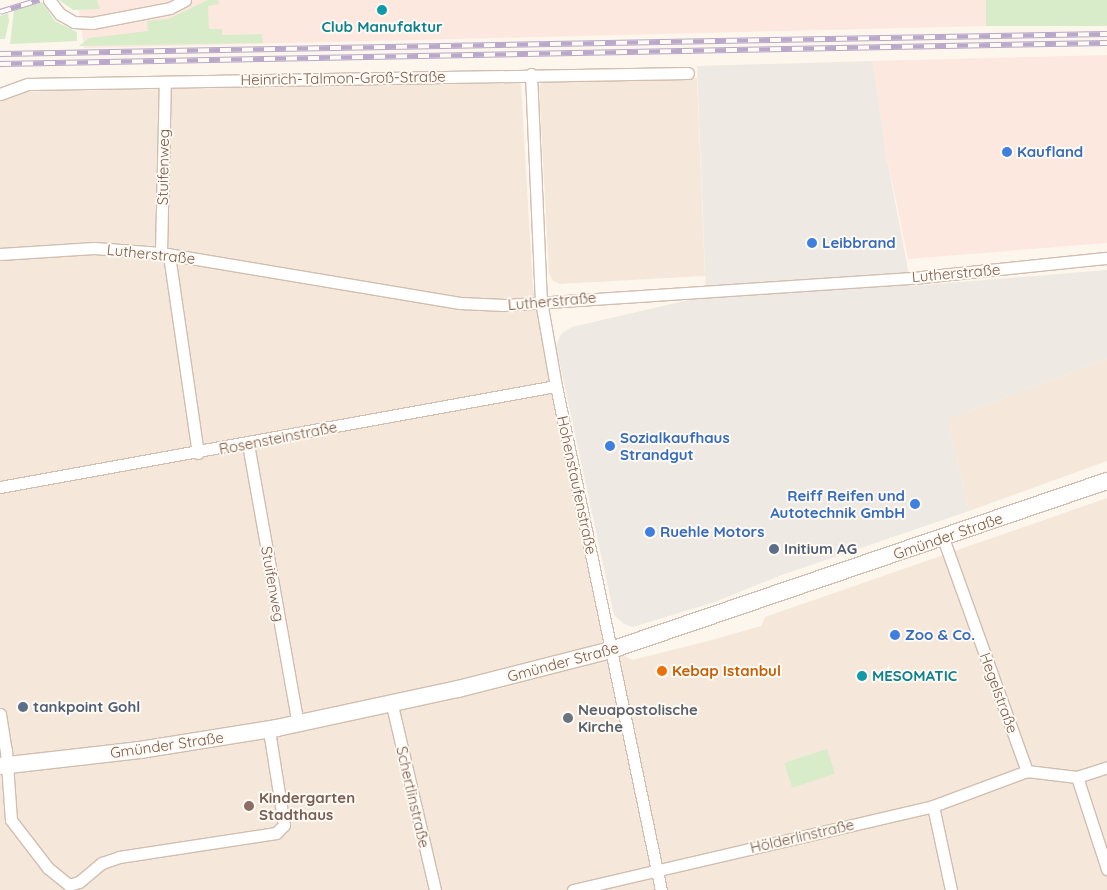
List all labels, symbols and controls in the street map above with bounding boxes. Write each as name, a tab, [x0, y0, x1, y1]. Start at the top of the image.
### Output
marker: Club Manufaktur	[376, 4, 388, 16]
place label: Club Manufaktur	[321, 18, 443, 36]
street label: Heinrich-Talmon-Groß-Straße	[240, 67, 446, 89]
street label: Stuifenweg	[153, 129, 173, 205]
place label: Kaufland	[1017, 143, 1083, 161]
marker: Kaufland	[1001, 146, 1013, 158]
place label: Leibbrand	[822, 234, 896, 252]
marker: Leibbrand	[806, 237, 818, 249]
street label: Lutherstraße	[106, 240, 196, 268]
street label: Lutherstraße	[911, 260, 1001, 286]
street label: Lutherstraße	[507, 288, 597, 314]
street label: Hohenstaufenstraße	[553, 414, 601, 556]
street label: Rosensteinstraße	[217, 418, 339, 458]
place label: Sozialkaufhaus Strandgut	[620, 428, 730, 463]
marker: Sozialkaufhaus Strandgut	[604, 440, 616, 452]
place label: Reiff Reifen und Autotechnik GmbH	[770, 486, 905, 521]
marker: Reiff Reifen und Autotechnik GmbH	[909, 498, 921, 510]
street label: Gmünder Straße	[891, 509, 1005, 563]
place label: Ruehle Motors	[660, 523, 764, 541]
marker: Ruehle Motors	[644, 526, 656, 538]
place label: Initium AG	[784, 540, 857, 558]
marker: Initium AG	[768, 543, 780, 555]
street label: Stuifenweg	[258, 545, 288, 623]
place label: Zoo & Co.	[905, 626, 975, 644]
marker: Zoo & Co.	[889, 629, 901, 641]
street label: Gmünder Straße	[505, 638, 621, 686]
street label: Hegelstraße	[976, 650, 1022, 736]
place label: Kebap Istanbul	[672, 662, 781, 680]
marker: Kebap Istanbul	[656, 665, 668, 677]
place label: MESOMATIC	[872, 667, 957, 685]
marker: MESOMATIC	[856, 670, 868, 682]
place label: tankpoint Gohl	[33, 698, 140, 716]
place label: Neuapostolische Kirche	[578, 700, 698, 735]
marker: tankpoint Gohl	[17, 701, 29, 713]
marker: Neuapostolische Kirche	[562, 712, 574, 724]
street label: Gmünder Straße	[109, 728, 225, 762]
street label: Schertlinstraße	[393, 744, 433, 850]
place label: Kindergarten Stadthaus	[259, 788, 355, 823]
marker: Kindergarten Stadthaus	[243, 800, 255, 812]
street label: Hölderlinstraße	[748, 815, 856, 857]

